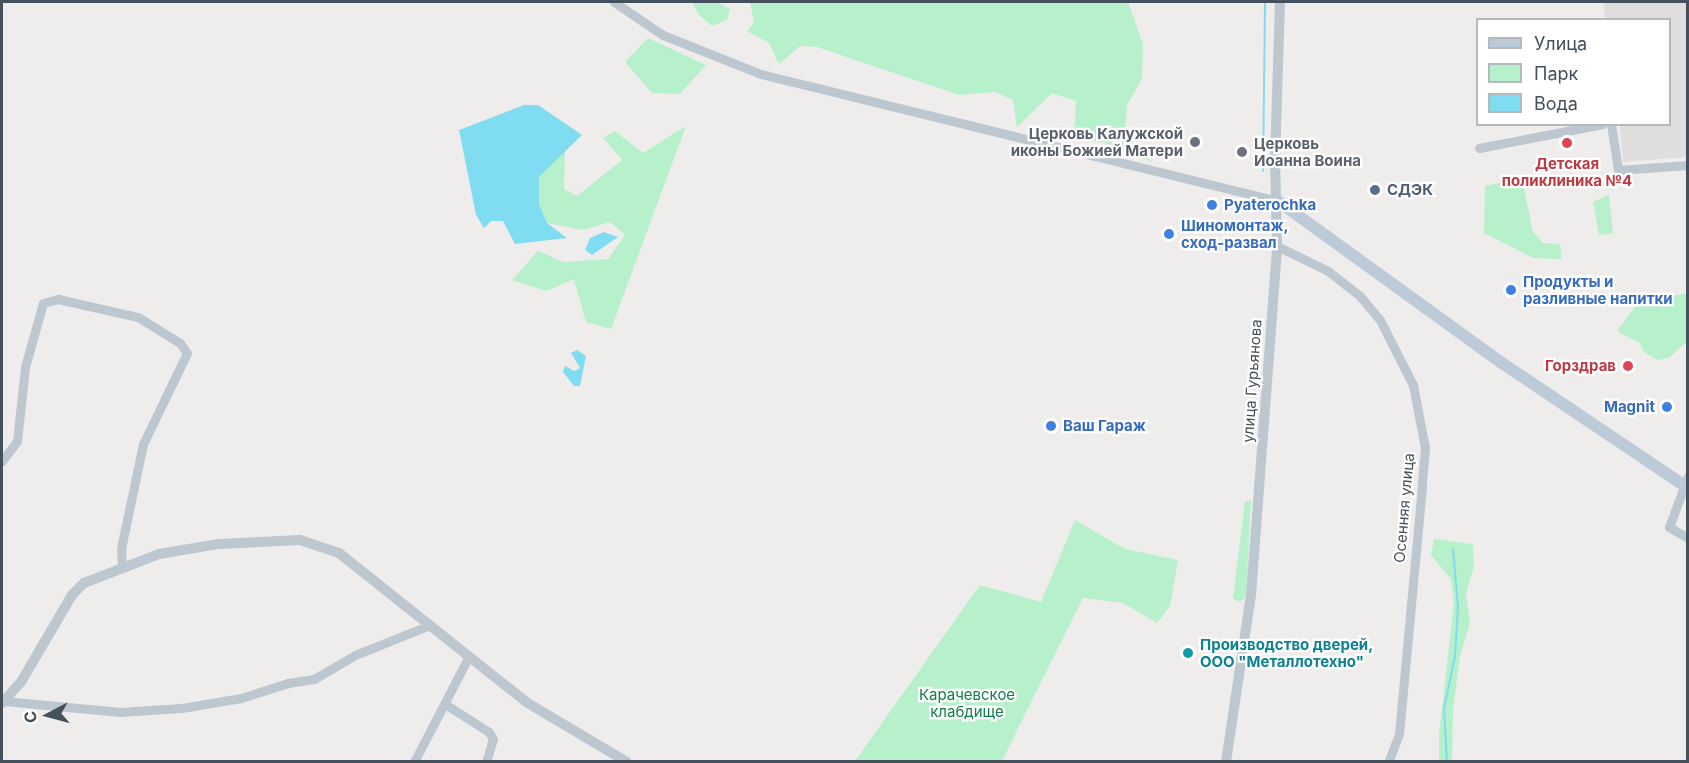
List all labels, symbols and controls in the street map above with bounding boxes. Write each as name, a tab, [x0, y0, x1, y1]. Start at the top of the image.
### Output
legend	[1476, 18, 1671, 126]
text: Улица	[1534, 33, 1587, 54]
text: Парк	[1534, 63, 1578, 84]
text: Вода	[1534, 93, 1578, 114]
place label: Церковь Калужской иконы Божией Матери	[1011, 124, 1183, 159]
place label: Церковь Иоанна Воина	[1254, 134, 1361, 169]
marker: Детская поликлиника №4	[1558, 134, 1576, 152]
marker: Церковь Калужской иконы Божией Матери	[1188, 135, 1202, 149]
marker: Церковь Иоанна Воина	[1235, 145, 1249, 159]
place label: Детская поликлиника №4	[1502, 154, 1632, 189]
place label: СДЭК	[1387, 181, 1433, 199]
marker: СДЭК	[1368, 183, 1382, 197]
place label: Pyaterochka	[1224, 196, 1316, 214]
marker: Pyaterochka	[1205, 198, 1219, 212]
place label: Шиномонтаж, сход-развал	[1181, 216, 1289, 251]
marker: Шиномонтаж, сход-развал	[1162, 227, 1176, 241]
place label: Продукты и разливные напитки	[1523, 272, 1673, 307]
marker: Продукты и разливные напитки	[1504, 283, 1518, 297]
street label: улица Гурьянова	[1239, 319, 1265, 443]
place label: Горздрав	[1545, 357, 1616, 375]
marker: Горздрав	[1621, 359, 1635, 373]
place label: Magnit	[1604, 398, 1655, 416]
marker: Magnit	[1660, 400, 1674, 414]
place label: Ваш Гараж	[1063, 417, 1146, 435]
marker: Ваш Гараж	[1044, 419, 1058, 433]
street label: Осенняя улица	[1390, 452, 1418, 564]
place label: Производство дверей, ООО "Металлотехно"	[1200, 635, 1373, 670]
marker: Производство дверей, ООО "Металлотехно"	[1181, 646, 1195, 660]
north arrow	[18, 685, 78, 745]
park label: Карачевское клабдище	[919, 685, 1015, 720]
text: С	[20, 710, 41, 724]

